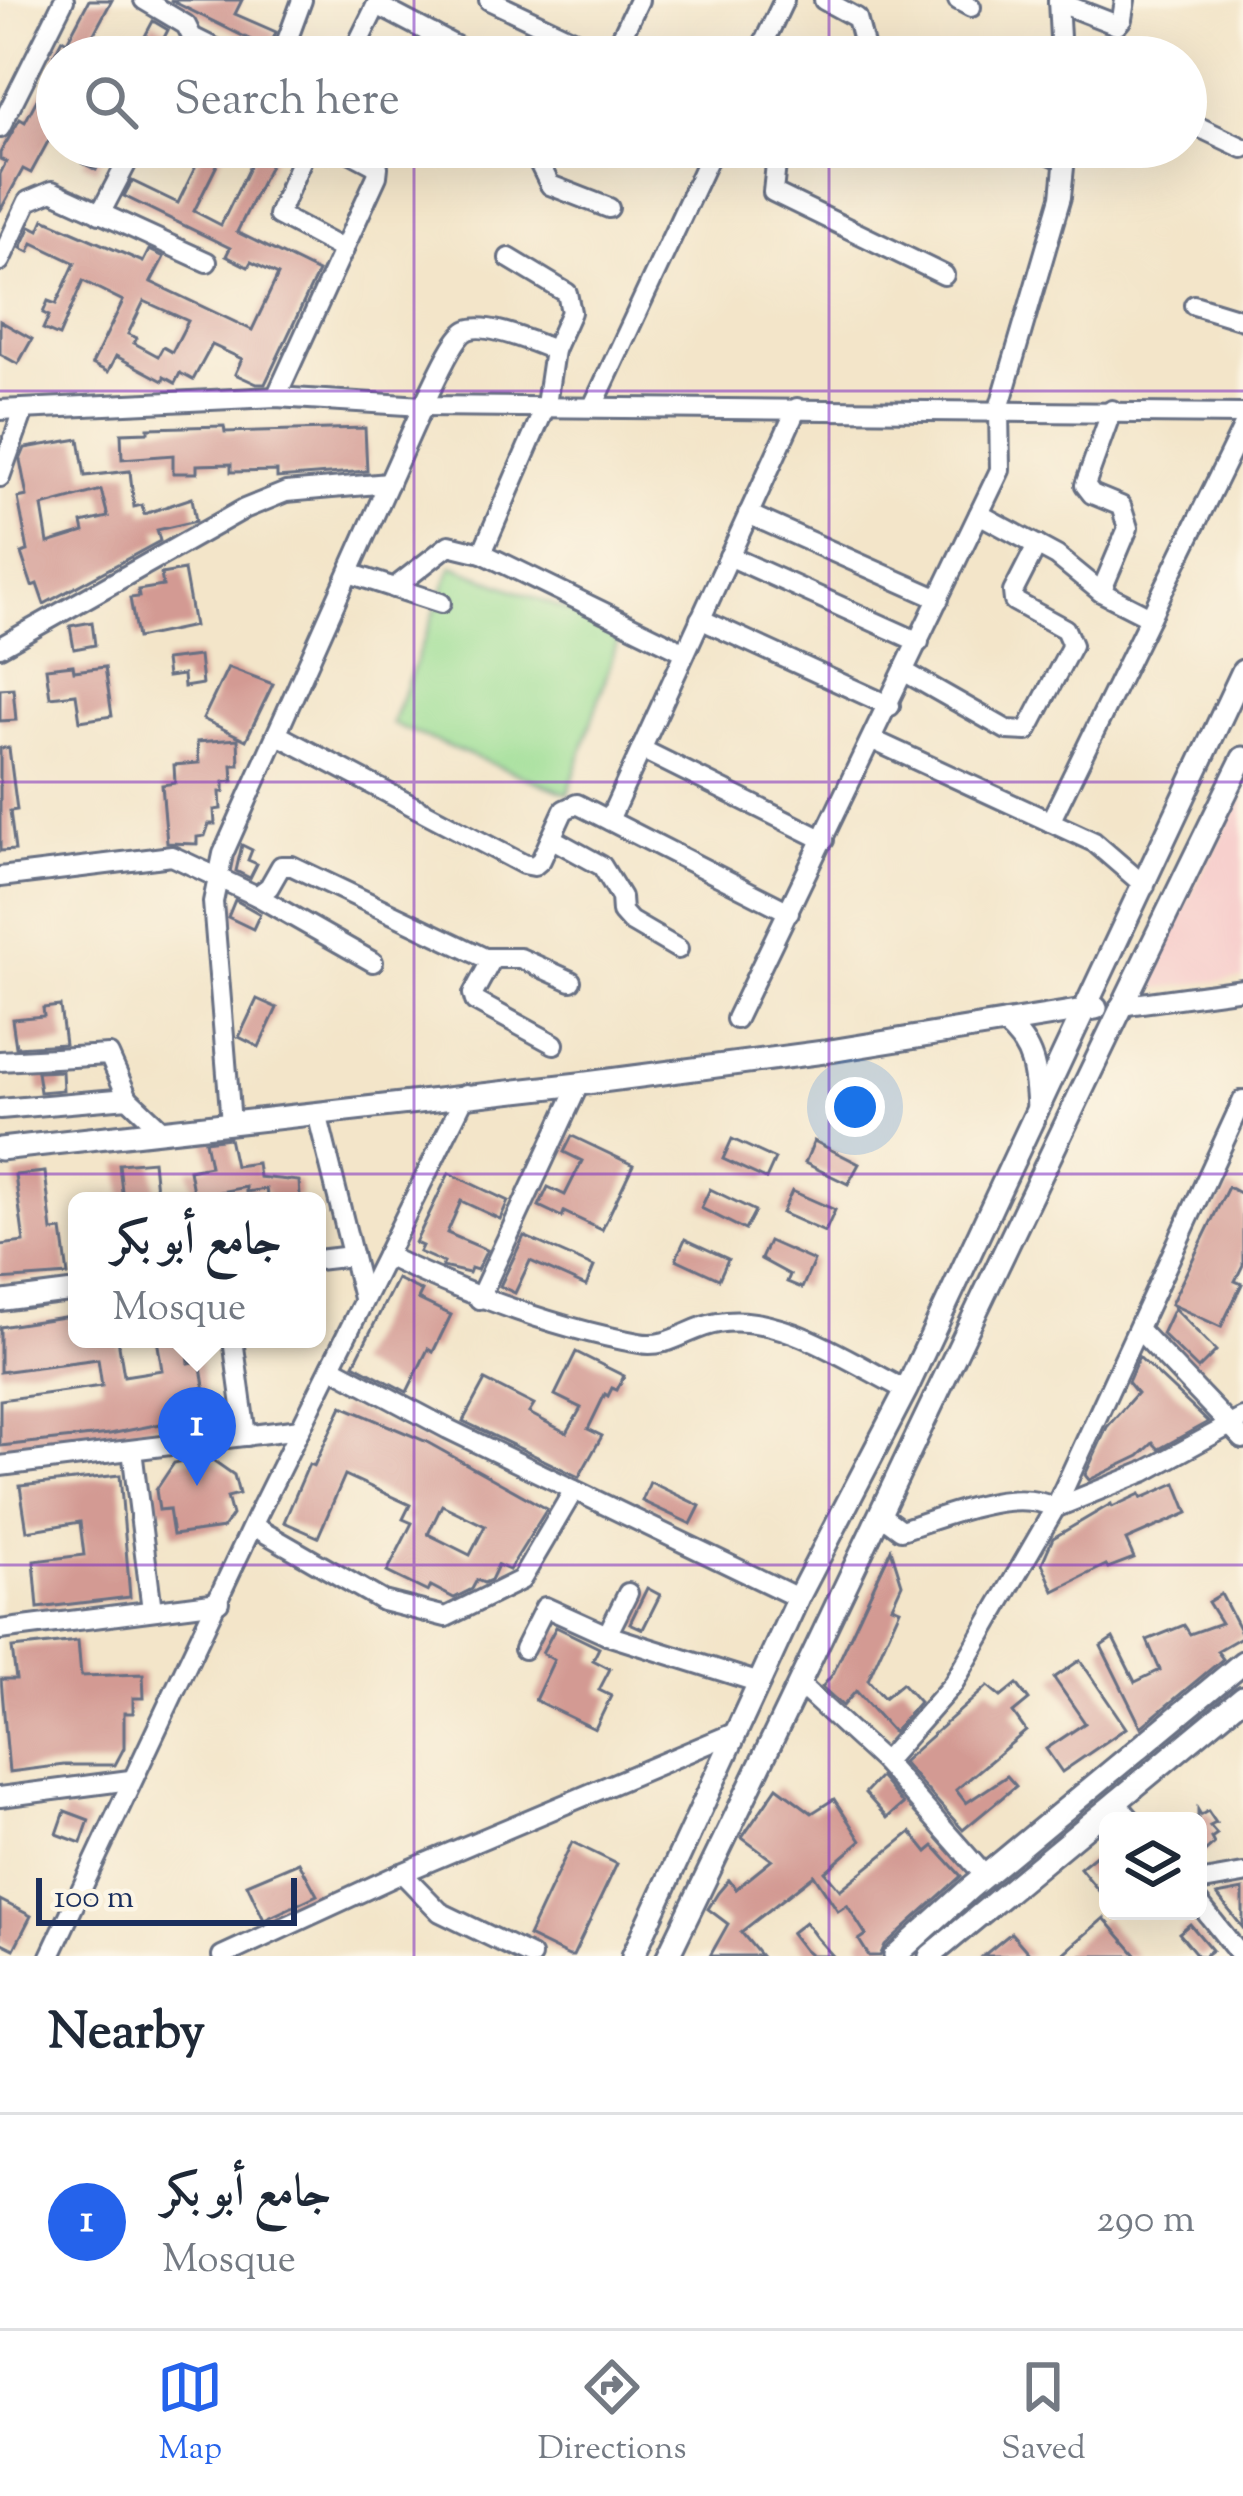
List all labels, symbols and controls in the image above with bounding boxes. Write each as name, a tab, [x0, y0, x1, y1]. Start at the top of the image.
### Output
search box	[36, 36, 1207, 168]
icon: search	[78, 69, 144, 135]
text: Search here	[174, 70, 400, 135]
your location	[825, 1077, 885, 1137]
popup	[68, 1192, 326, 1348]
text: جامع أبو بكر	[112, 1210, 282, 1275]
text: Mosque	[112, 1282, 246, 1338]
pin: 1	[158, 1387, 236, 1486]
map controls	[1099, 1812, 1207, 1920]
button: layers	[1099, 1812, 1207, 1920]
scale bar	[36, 1872, 297, 1925]
text: 100 m	[54, 1875, 134, 1923]
text: Nearby	[48, 1998, 205, 2071]
text: جامع أبو بكر	[162, 2162, 331, 2227]
text: 1	[80, 2194, 94, 2250]
text: 290 m	[1097, 2194, 1195, 2250]
text: Mosque	[162, 2234, 296, 2290]
tab: Map	[157, 2354, 223, 2474]
tab: Directions	[538, 2354, 687, 2474]
tab: Saved	[1001, 2354, 1086, 2474]

